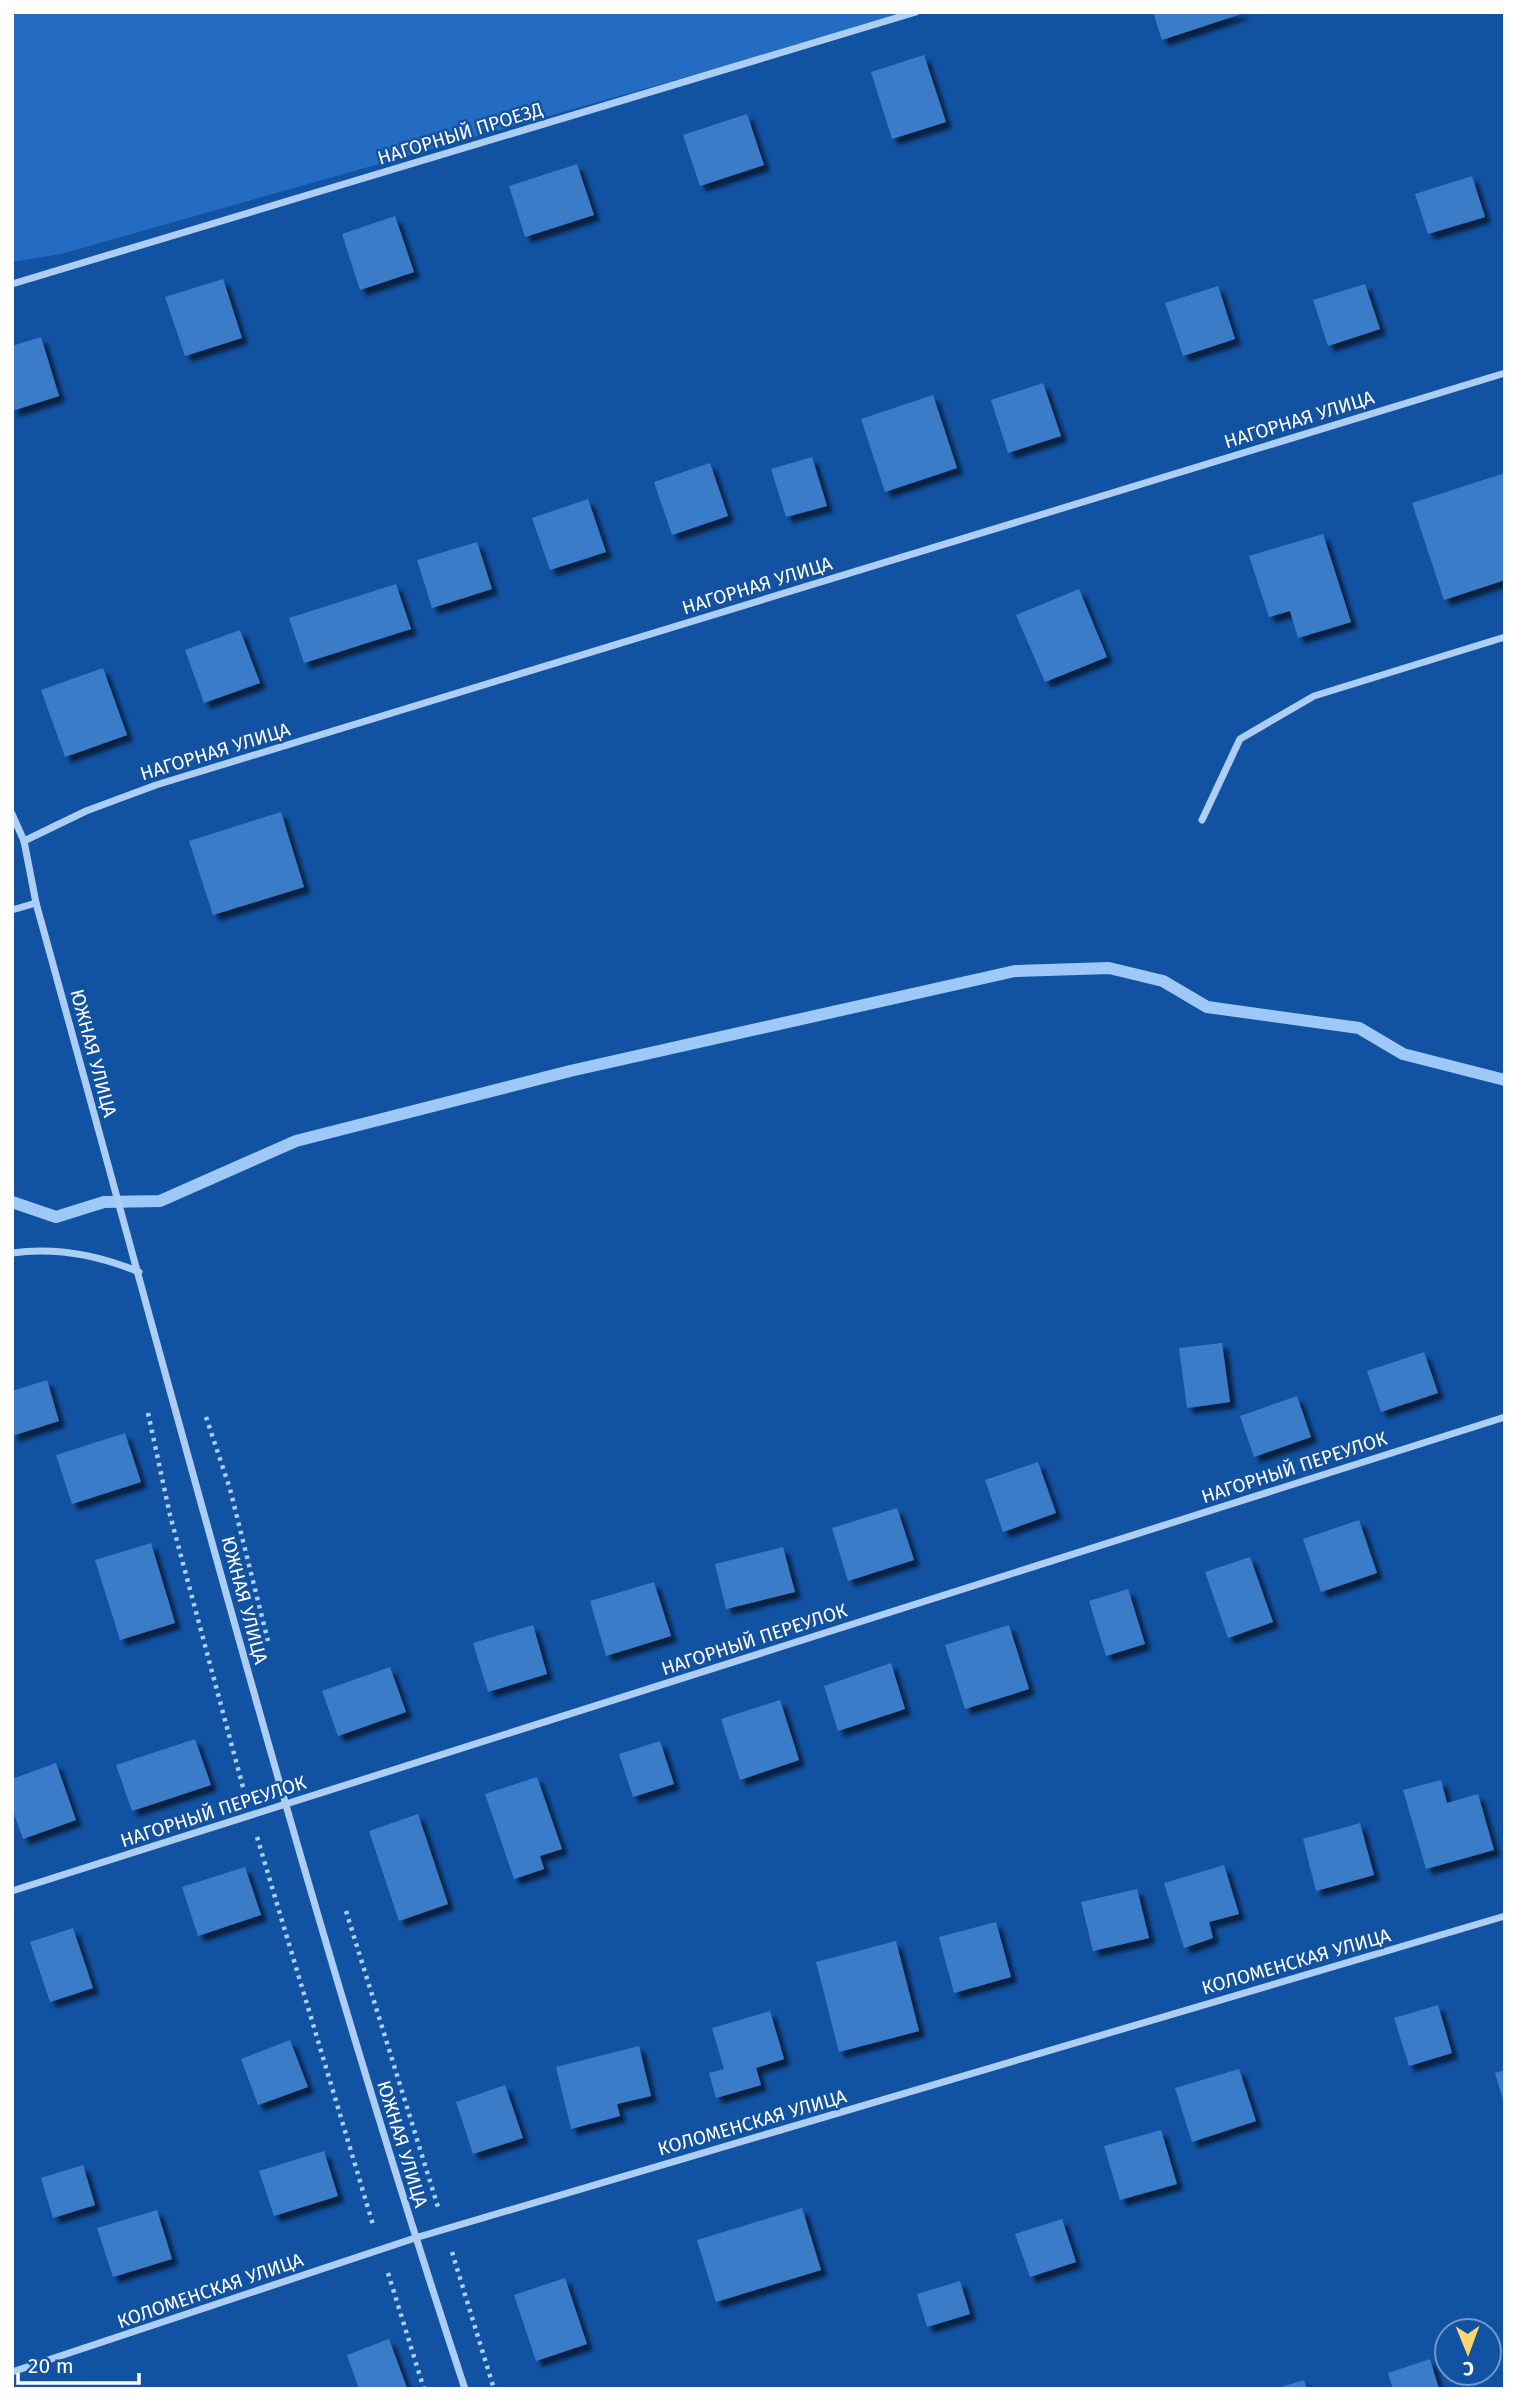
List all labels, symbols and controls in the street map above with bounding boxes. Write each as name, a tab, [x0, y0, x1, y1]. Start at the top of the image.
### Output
street label: НАГОРНЫЙ ПРОЕЗД	[375, 97, 545, 170]
street label: НАГОРНАЯ УЛИЦА	[1221, 386, 1377, 453]
street label: НАГОРНАЯ УЛИЦА	[679, 552, 835, 619]
street label: НАГОРНАЯ УЛИЦА	[137, 718, 293, 785]
street label: ЮЖНАЯ УЛИЦА	[65, 987, 122, 1120]
street label: НАГОРНЫЙ ПЕРЕУЛОК	[1198, 1427, 1390, 1508]
street label: ЮЖНАЯ УЛИЦА	[216, 1534, 273, 1667]
street label: НАГОРНЫЙ ПЕРЕУЛОК	[658, 1599, 850, 1680]
street label: НАГОРНЫЙ ПЕРЕУЛОК	[117, 1771, 309, 1852]
street label: КОЛОМЕНСКАЯ УЛИЦА	[1199, 1923, 1393, 1999]
street label: ЮЖНАЯ УЛИЦА	[372, 2078, 433, 2211]
street label: КОЛОМЕНСКАЯ УЛИЦА	[655, 2084, 849, 2160]
street label: КОЛОМЕНСКАЯ УЛИЦА	[114, 2248, 306, 2333]
north arrow	[1433, 2317, 1503, 2387]
scale bar	[18, 2342, 138, 2386]
text: 20 m	[28, 2353, 74, 2379]
text: С	[1463, 2357, 1474, 2380]

